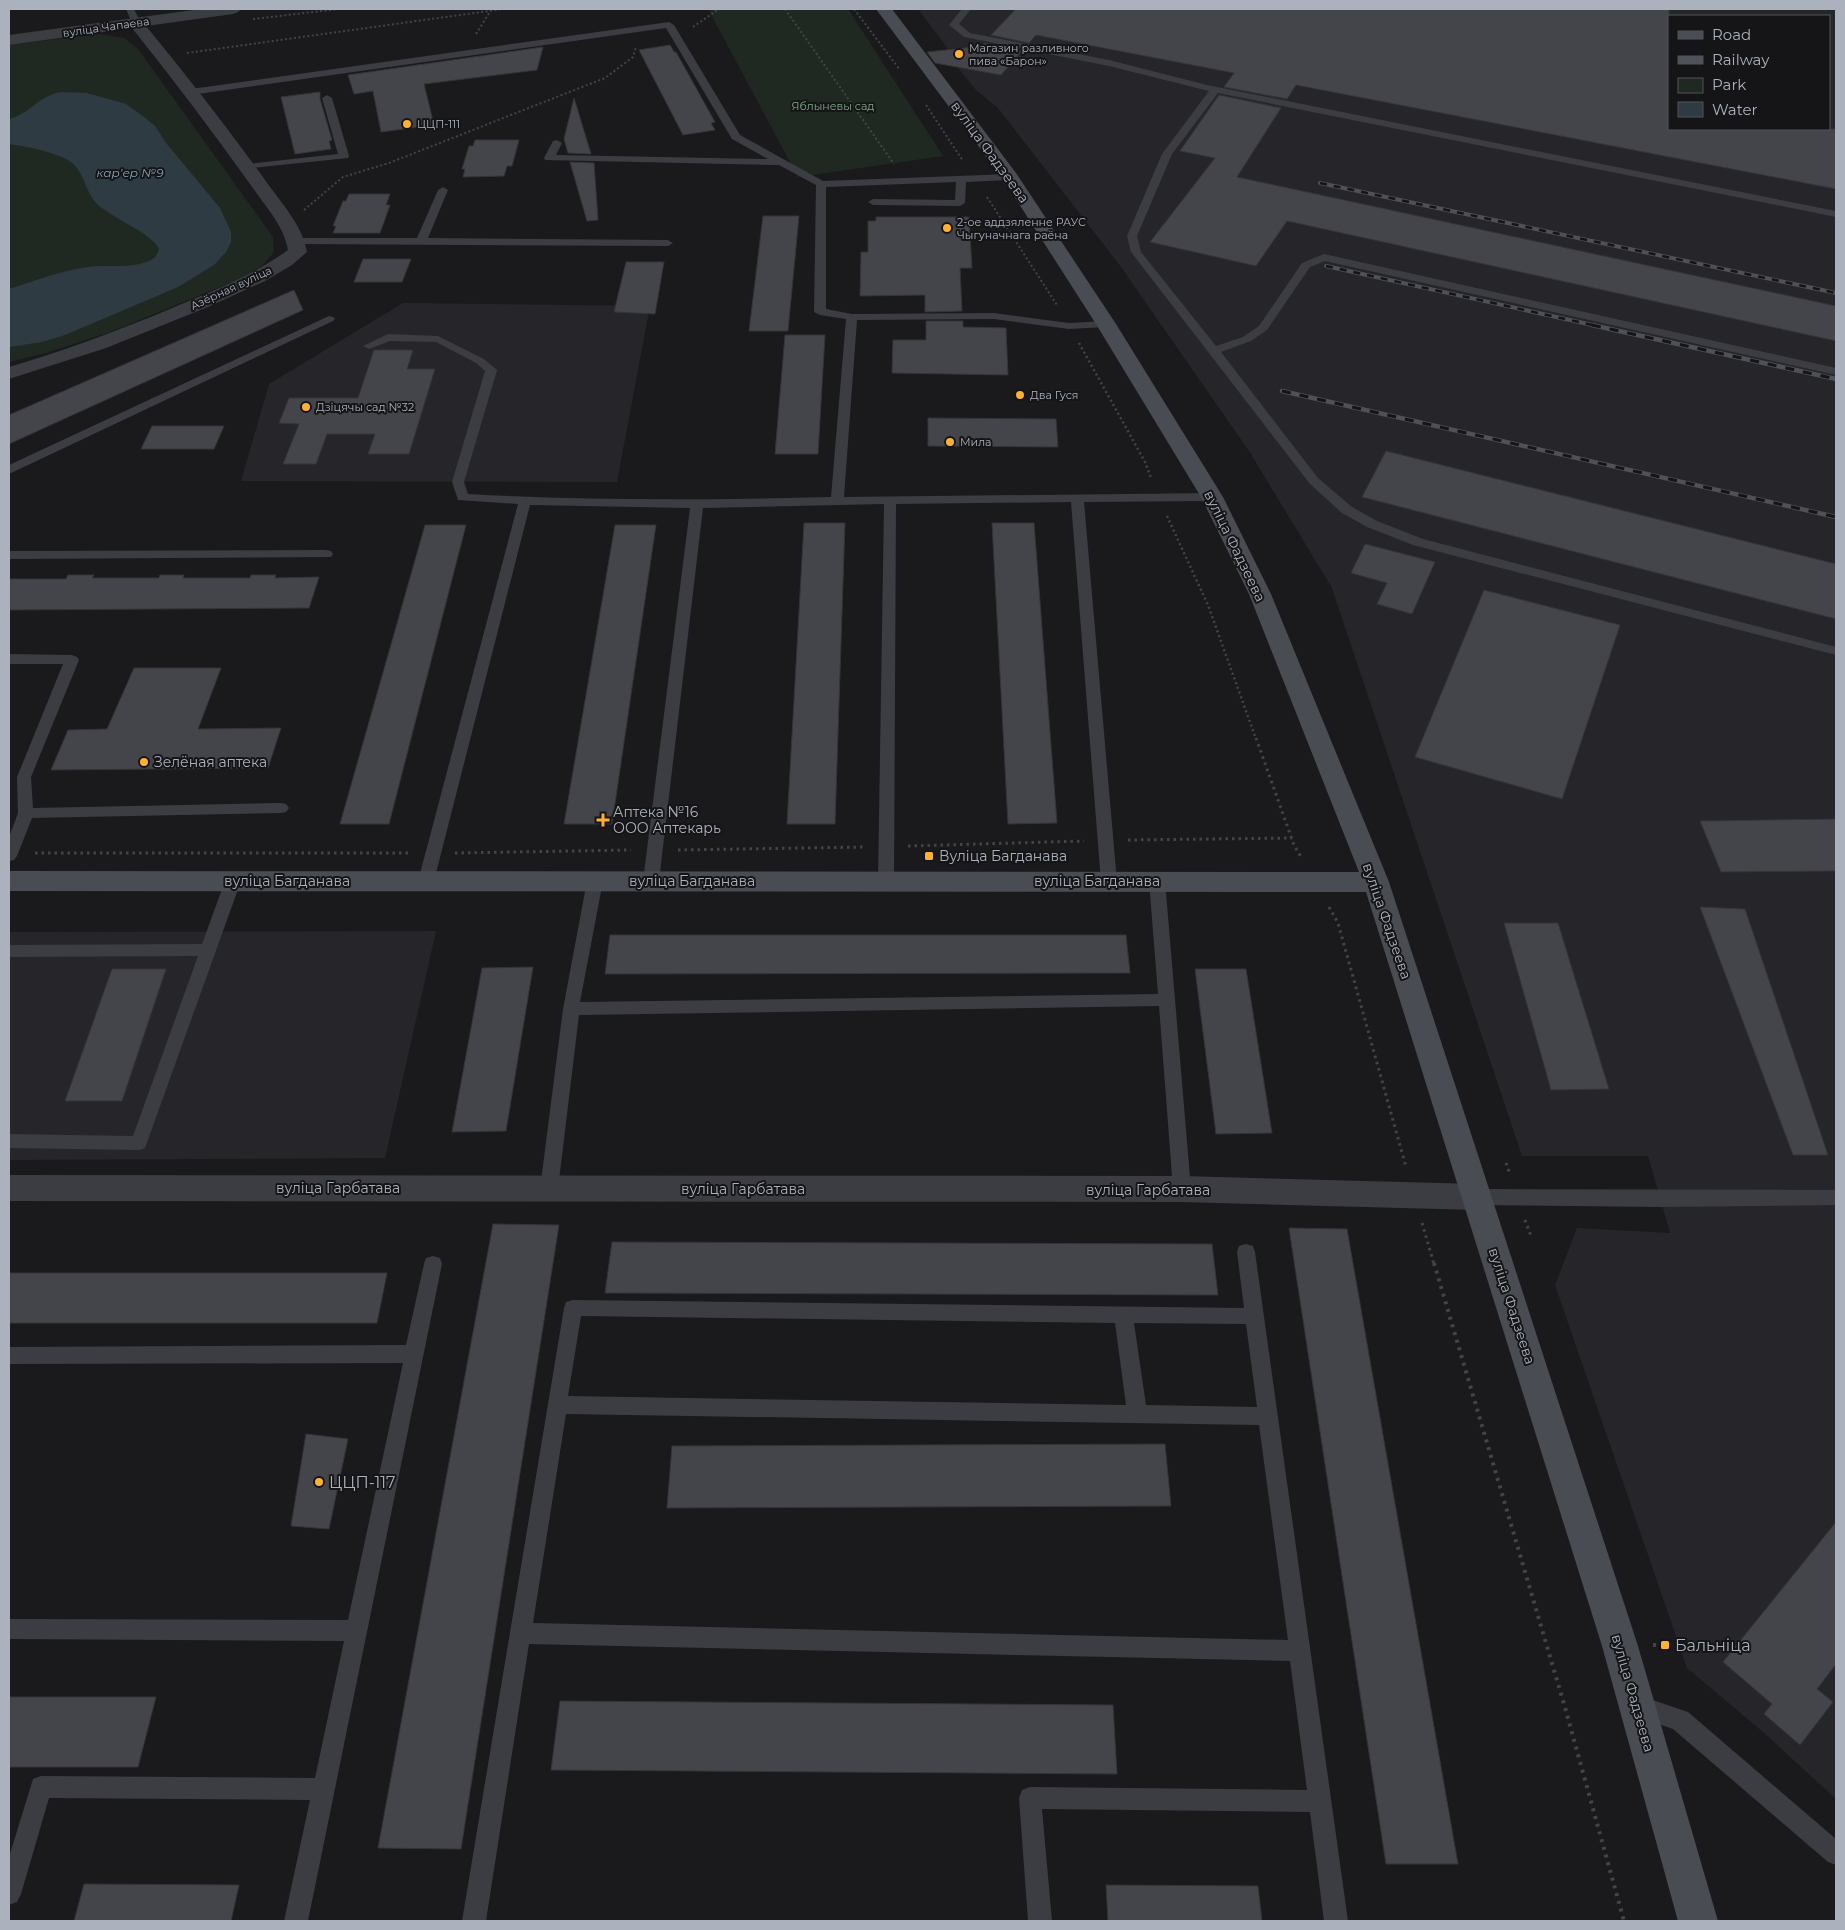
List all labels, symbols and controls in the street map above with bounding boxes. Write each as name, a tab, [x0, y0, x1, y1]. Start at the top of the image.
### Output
street label: вуліца Чапаева	[62, 14, 150, 40]
legend	[1668, 15, 1830, 130]
text: Road	[1712, 25, 1751, 44]
place label: Магазин разливного пива «Барон»	[969, 41, 1089, 68]
marker: Магазин разливного пива «Барон»	[953, 48, 965, 60]
text: Railway	[1712, 50, 1770, 69]
text: Park	[1712, 75, 1746, 94]
street label: вуліца Фадзеева	[947, 97, 1033, 207]
park label: Яблыневы сад	[791, 99, 875, 113]
text: Water	[1712, 100, 1758, 119]
place label: ЦЦП-111	[417, 117, 460, 131]
marker: ЦЦП-111	[401, 118, 413, 130]
water label: карʼер №9	[97, 165, 164, 180]
place label: 2-ое аддзяленне РАУС Чыгуначнага раёна	[957, 215, 1086, 242]
marker: 2-ое аддзяленне РАУС Чыгуначнага раёна	[941, 222, 953, 234]
street label: Азёрная вуліца	[188, 263, 274, 313]
place label: Два Гуся	[1030, 388, 1078, 402]
marker: Два Гуся	[1014, 389, 1026, 401]
place label: Дзіцячы сад №32	[316, 400, 414, 414]
marker: Дзіцячы сад №32	[300, 401, 312, 413]
place label: Мила	[960, 435, 992, 449]
marker: Мила	[944, 436, 956, 448]
street label: вуліца Фадзеева	[1200, 487, 1270, 605]
place label: Зелёная аптека	[154, 753, 267, 771]
marker: Зелёная аптека	[138, 756, 150, 768]
place label: Аптека №16 ООО Аптекарь	[613, 803, 721, 837]
marker: Аптека №16 ООО Аптекарь	[597, 814, 609, 826]
place label: Вуліца Багданава	[939, 847, 1067, 865]
marker: Вуліца Багданава	[923, 850, 935, 862]
street label: вуліца Фадзеева	[1359, 861, 1415, 981]
street label: вуліца Багданава	[224, 872, 350, 890]
street label: вуліца Багданава	[629, 872, 755, 890]
street label: вуліца Багданава	[1034, 872, 1160, 890]
street label: вуліца Гарбатава	[276, 1179, 400, 1197]
street label: вуліца Гарбатава	[681, 1180, 805, 1198]
street label: вуліца Гарбатава	[1086, 1181, 1210, 1199]
street label: вуліца Фадзеева	[1485, 1245, 1539, 1367]
place label: ЦЦП-117	[329, 1473, 395, 1492]
marker: ЦЦП-117	[313, 1476, 325, 1488]
street label: вуліца Фадзеева	[1608, 1632, 1658, 1754]
place label: Бальніца	[1675, 1636, 1751, 1655]
marker: Бальніца	[1659, 1639, 1671, 1651]

